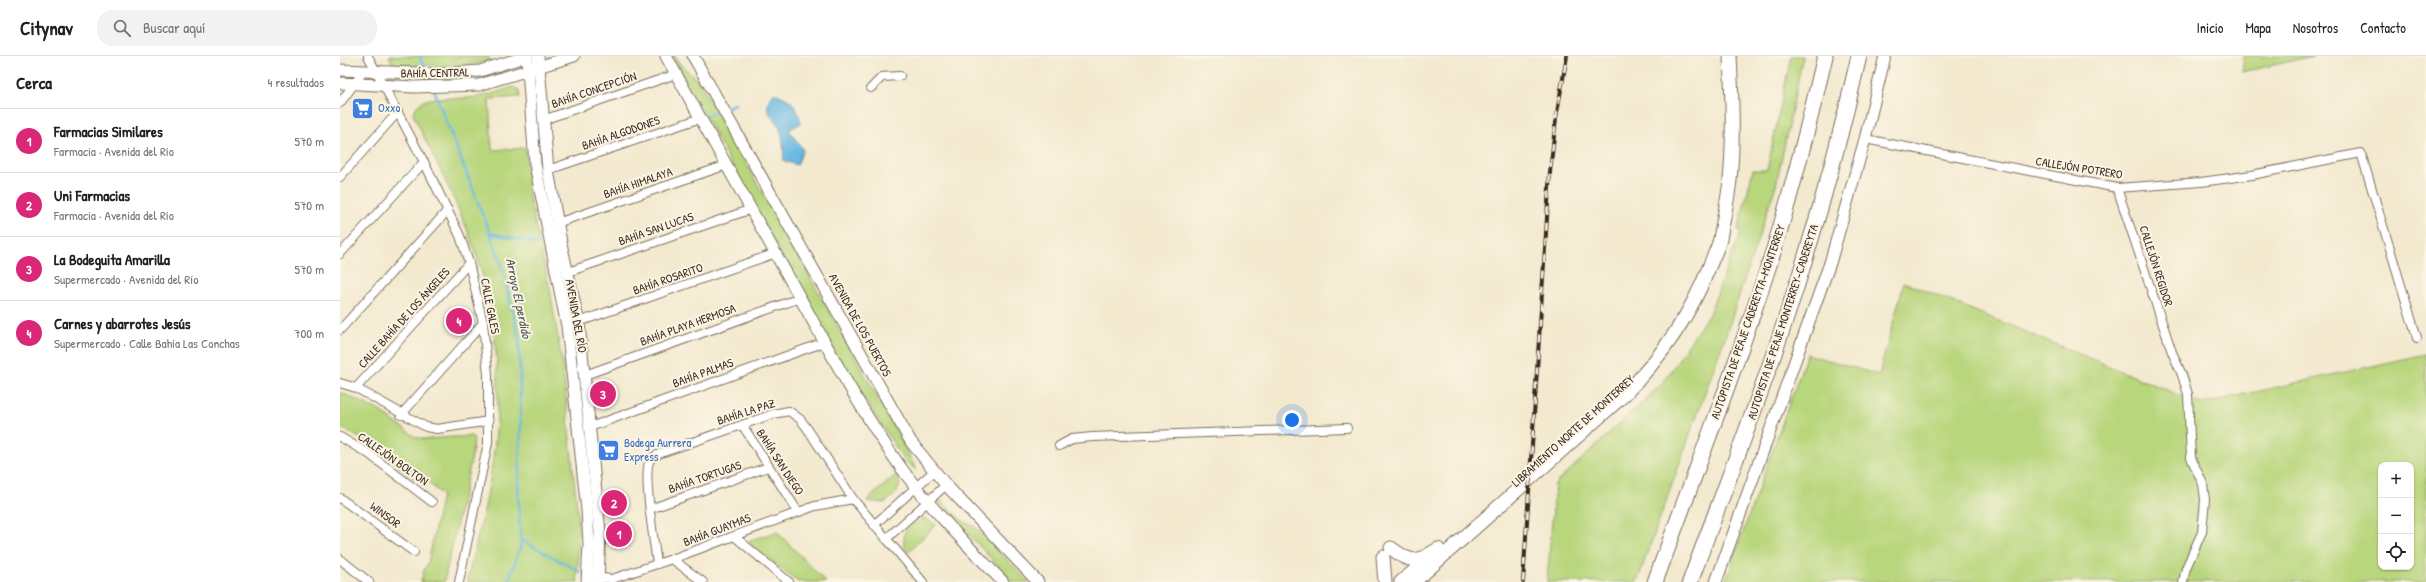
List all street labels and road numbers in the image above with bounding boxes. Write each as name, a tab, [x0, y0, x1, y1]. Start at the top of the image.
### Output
street label: BAHÍA CENTRAL	[401, 63, 470, 82]
street label: BAHÍA CONCEPCIÓN	[549, 67, 639, 112]
street label: BAHÍA ALGODONES	[580, 111, 663, 154]
street label: CALLEJÓN POTRERO	[2034, 152, 2124, 183]
street label: BAHÍA HIMALAYA	[601, 163, 675, 202]
street label: BAHÍA SAN LUCAS	[616, 208, 696, 249]
street label: AUTOPISTA DE PEAJE CADEREYTA-MONTERREY	[1706, 222, 1789, 421]
street label: AUTOPISTA DE PEAJE MONTERREY-CADEREYTA	[1743, 222, 1822, 422]
street label: CALLEJÓN REGIDOR	[2135, 223, 2178, 309]
street label: BAHÍA ROSARITO	[631, 258, 705, 298]
street label: CALLE BAHÍA DE LOS ÁNGELES	[354, 263, 454, 372]
street label: AVENIDA DE LOS PUERTOS	[825, 270, 896, 380]
street label: CALLE GALES	[477, 277, 504, 336]
street label: AVENIDA DEL RÍO	[562, 278, 591, 354]
street label: BAHÍA PLAYA HERMOSA	[638, 299, 738, 350]
street label: BAHÍA PALMAS	[670, 354, 736, 391]
street label: LIBRAMIENTO NORTE DE MONTERREY	[1508, 370, 1638, 490]
street label: BAHÍA LA PAZ	[715, 394, 777, 429]
street label: BAHÍA SAN DIEGO	[753, 425, 808, 498]
street label: CALLEJÓN BOLTON	[354, 428, 432, 489]
street label: BAHÍA TORTUGAS	[666, 456, 744, 497]
street label: WINSOR	[367, 498, 405, 532]
street label: BAHÍA GUAYMAS	[681, 509, 753, 550]

